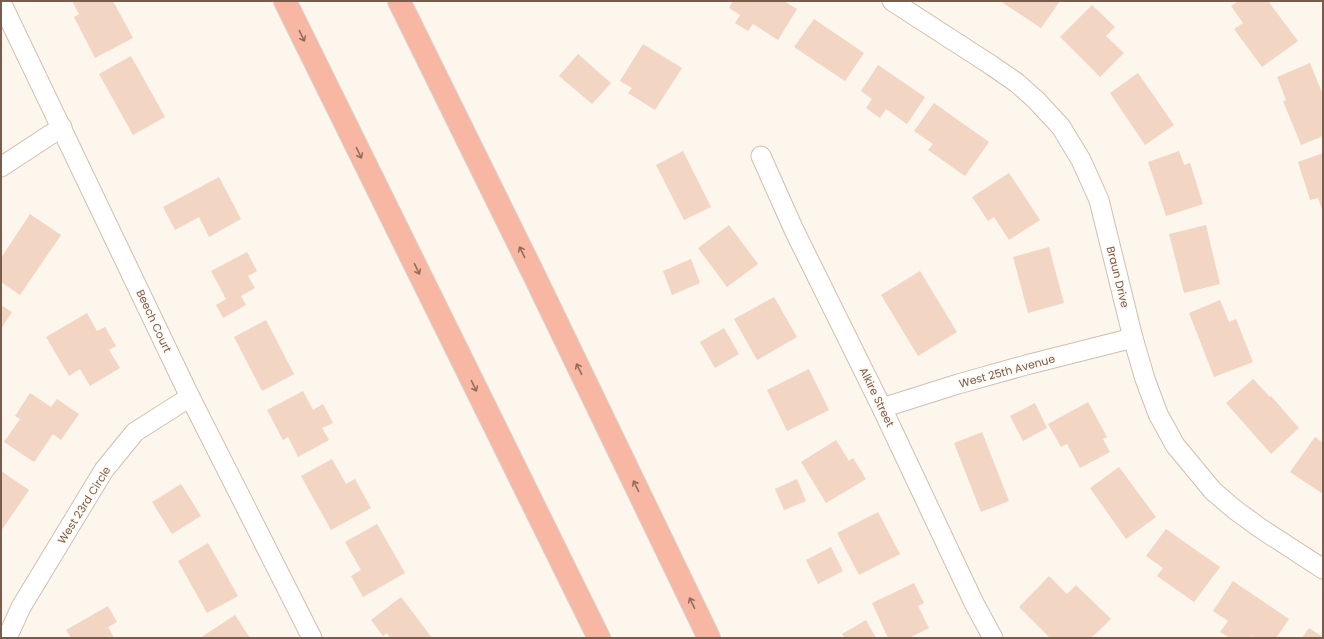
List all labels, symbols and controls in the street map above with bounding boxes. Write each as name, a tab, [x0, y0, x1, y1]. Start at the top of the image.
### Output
one-way arrow	[299, 30, 306, 42]
one-way arrow	[356, 146, 363, 158]
street label: Braun Drive	[1103, 245, 1133, 310]
one-way arrow	[518, 246, 526, 258]
one-way arrow	[414, 263, 421, 275]
street label: Beech Court	[132, 287, 176, 355]
street label: West 25th Avenue	[957, 350, 1057, 392]
one-way arrow	[575, 363, 582, 375]
street label: Alkire Street	[856, 364, 898, 430]
one-way arrow	[471, 380, 478, 392]
street label: West 23rd Circle	[54, 463, 114, 547]
one-way arrow	[632, 480, 639, 492]
one-way arrow	[688, 597, 695, 609]

